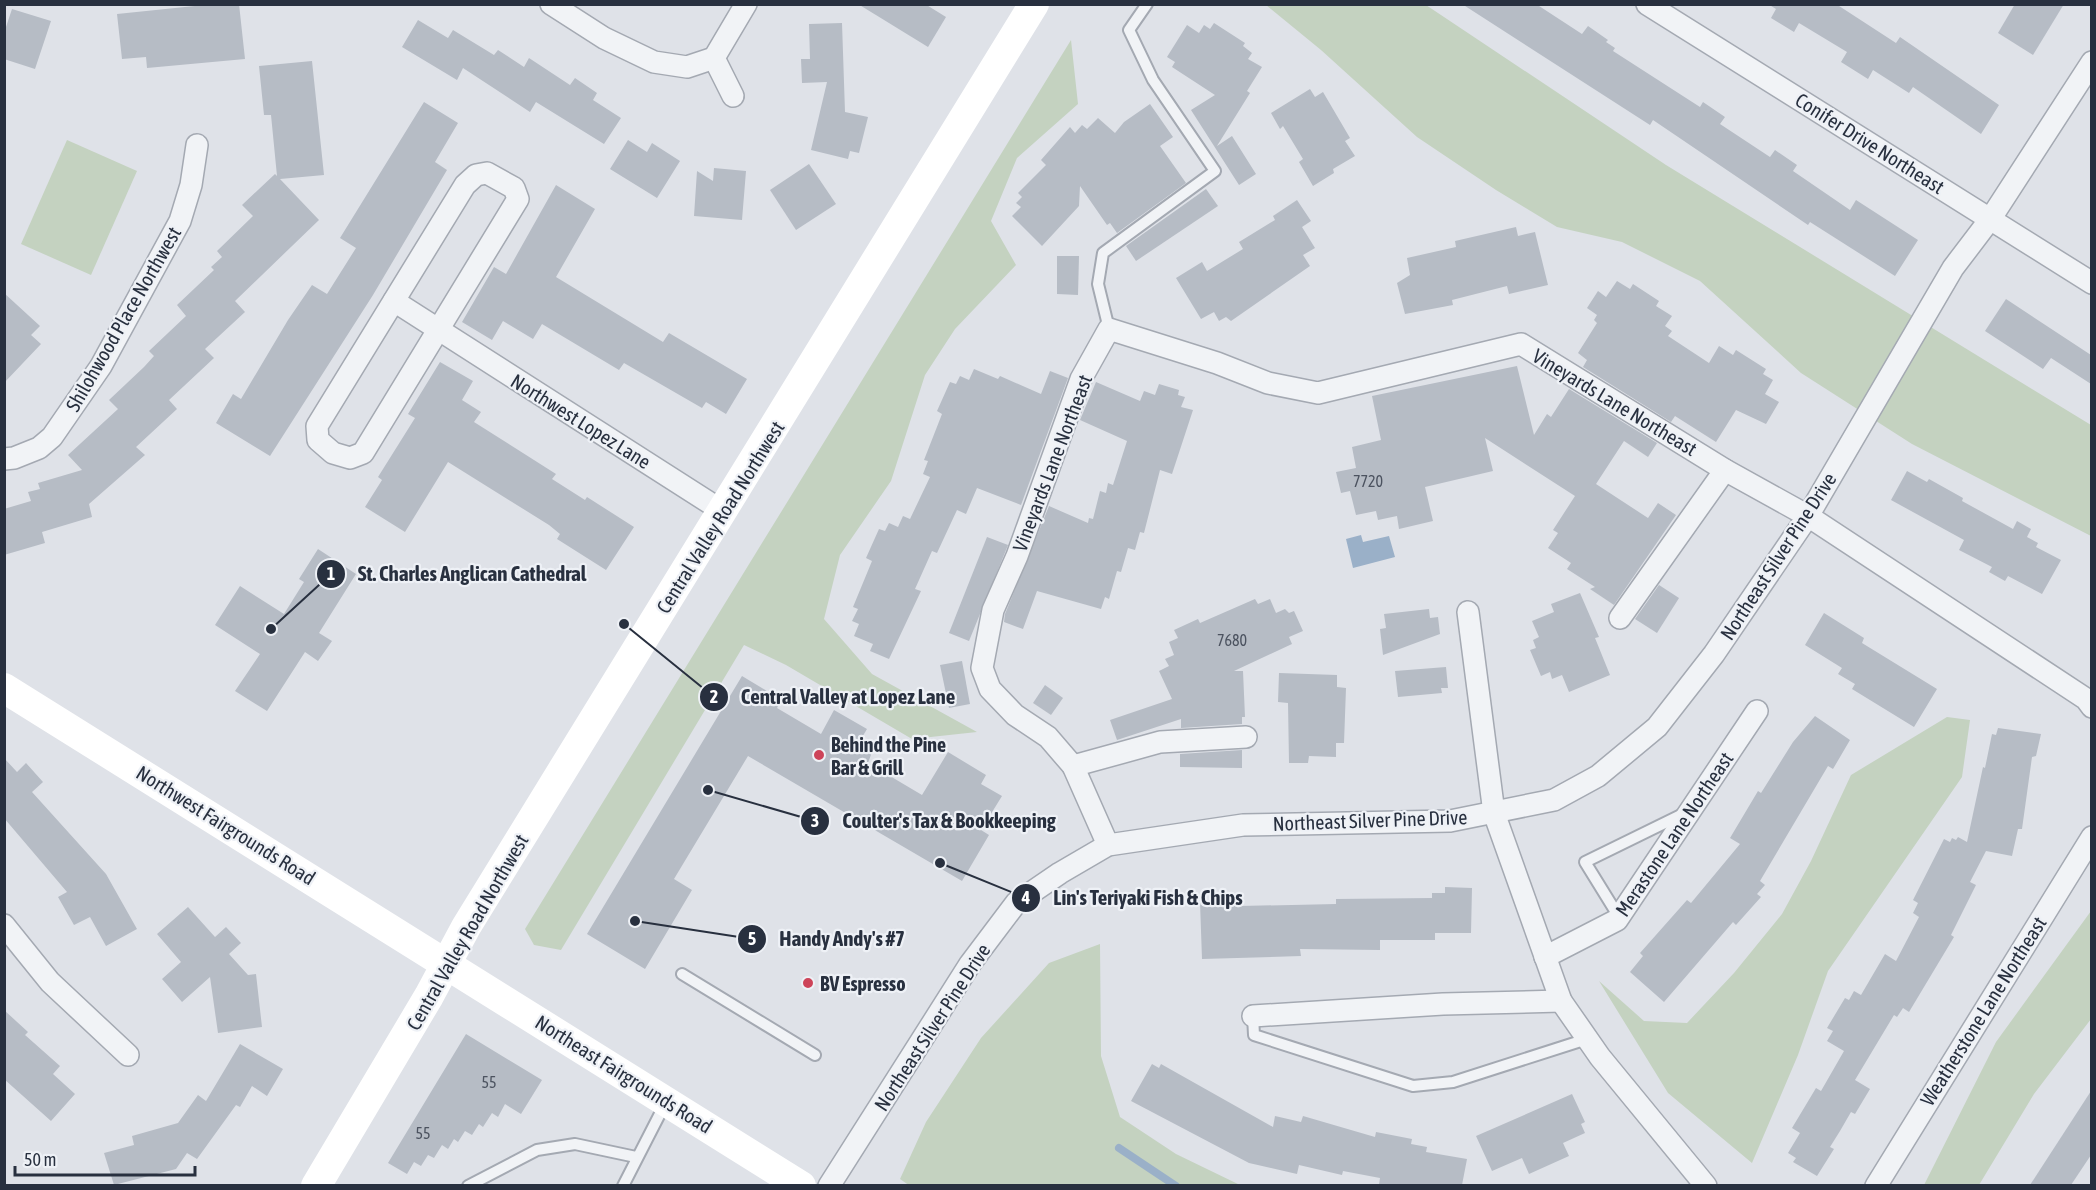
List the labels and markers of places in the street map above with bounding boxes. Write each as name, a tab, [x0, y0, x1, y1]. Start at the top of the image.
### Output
callout: St. Charles Anglican Cathedral	[316, 554, 599, 593]
callout: Central Valley at Lopez Lane	[699, 677, 967, 716]
place label: Behind the Pine Bar & Grill	[831, 733, 946, 779]
marker: Behind the Pine Bar & Grill	[812, 748, 826, 762]
callout: Coulter's Tax & Bookkeeping	[800, 801, 1068, 840]
callout: Lin's Teriyaki Fish & Chips	[1011, 878, 1254, 917]
callout: Handy Andy's #7	[737, 919, 916, 958]
place label: BV Espresso	[820, 972, 906, 995]
marker: BV Espresso	[801, 976, 815, 990]

